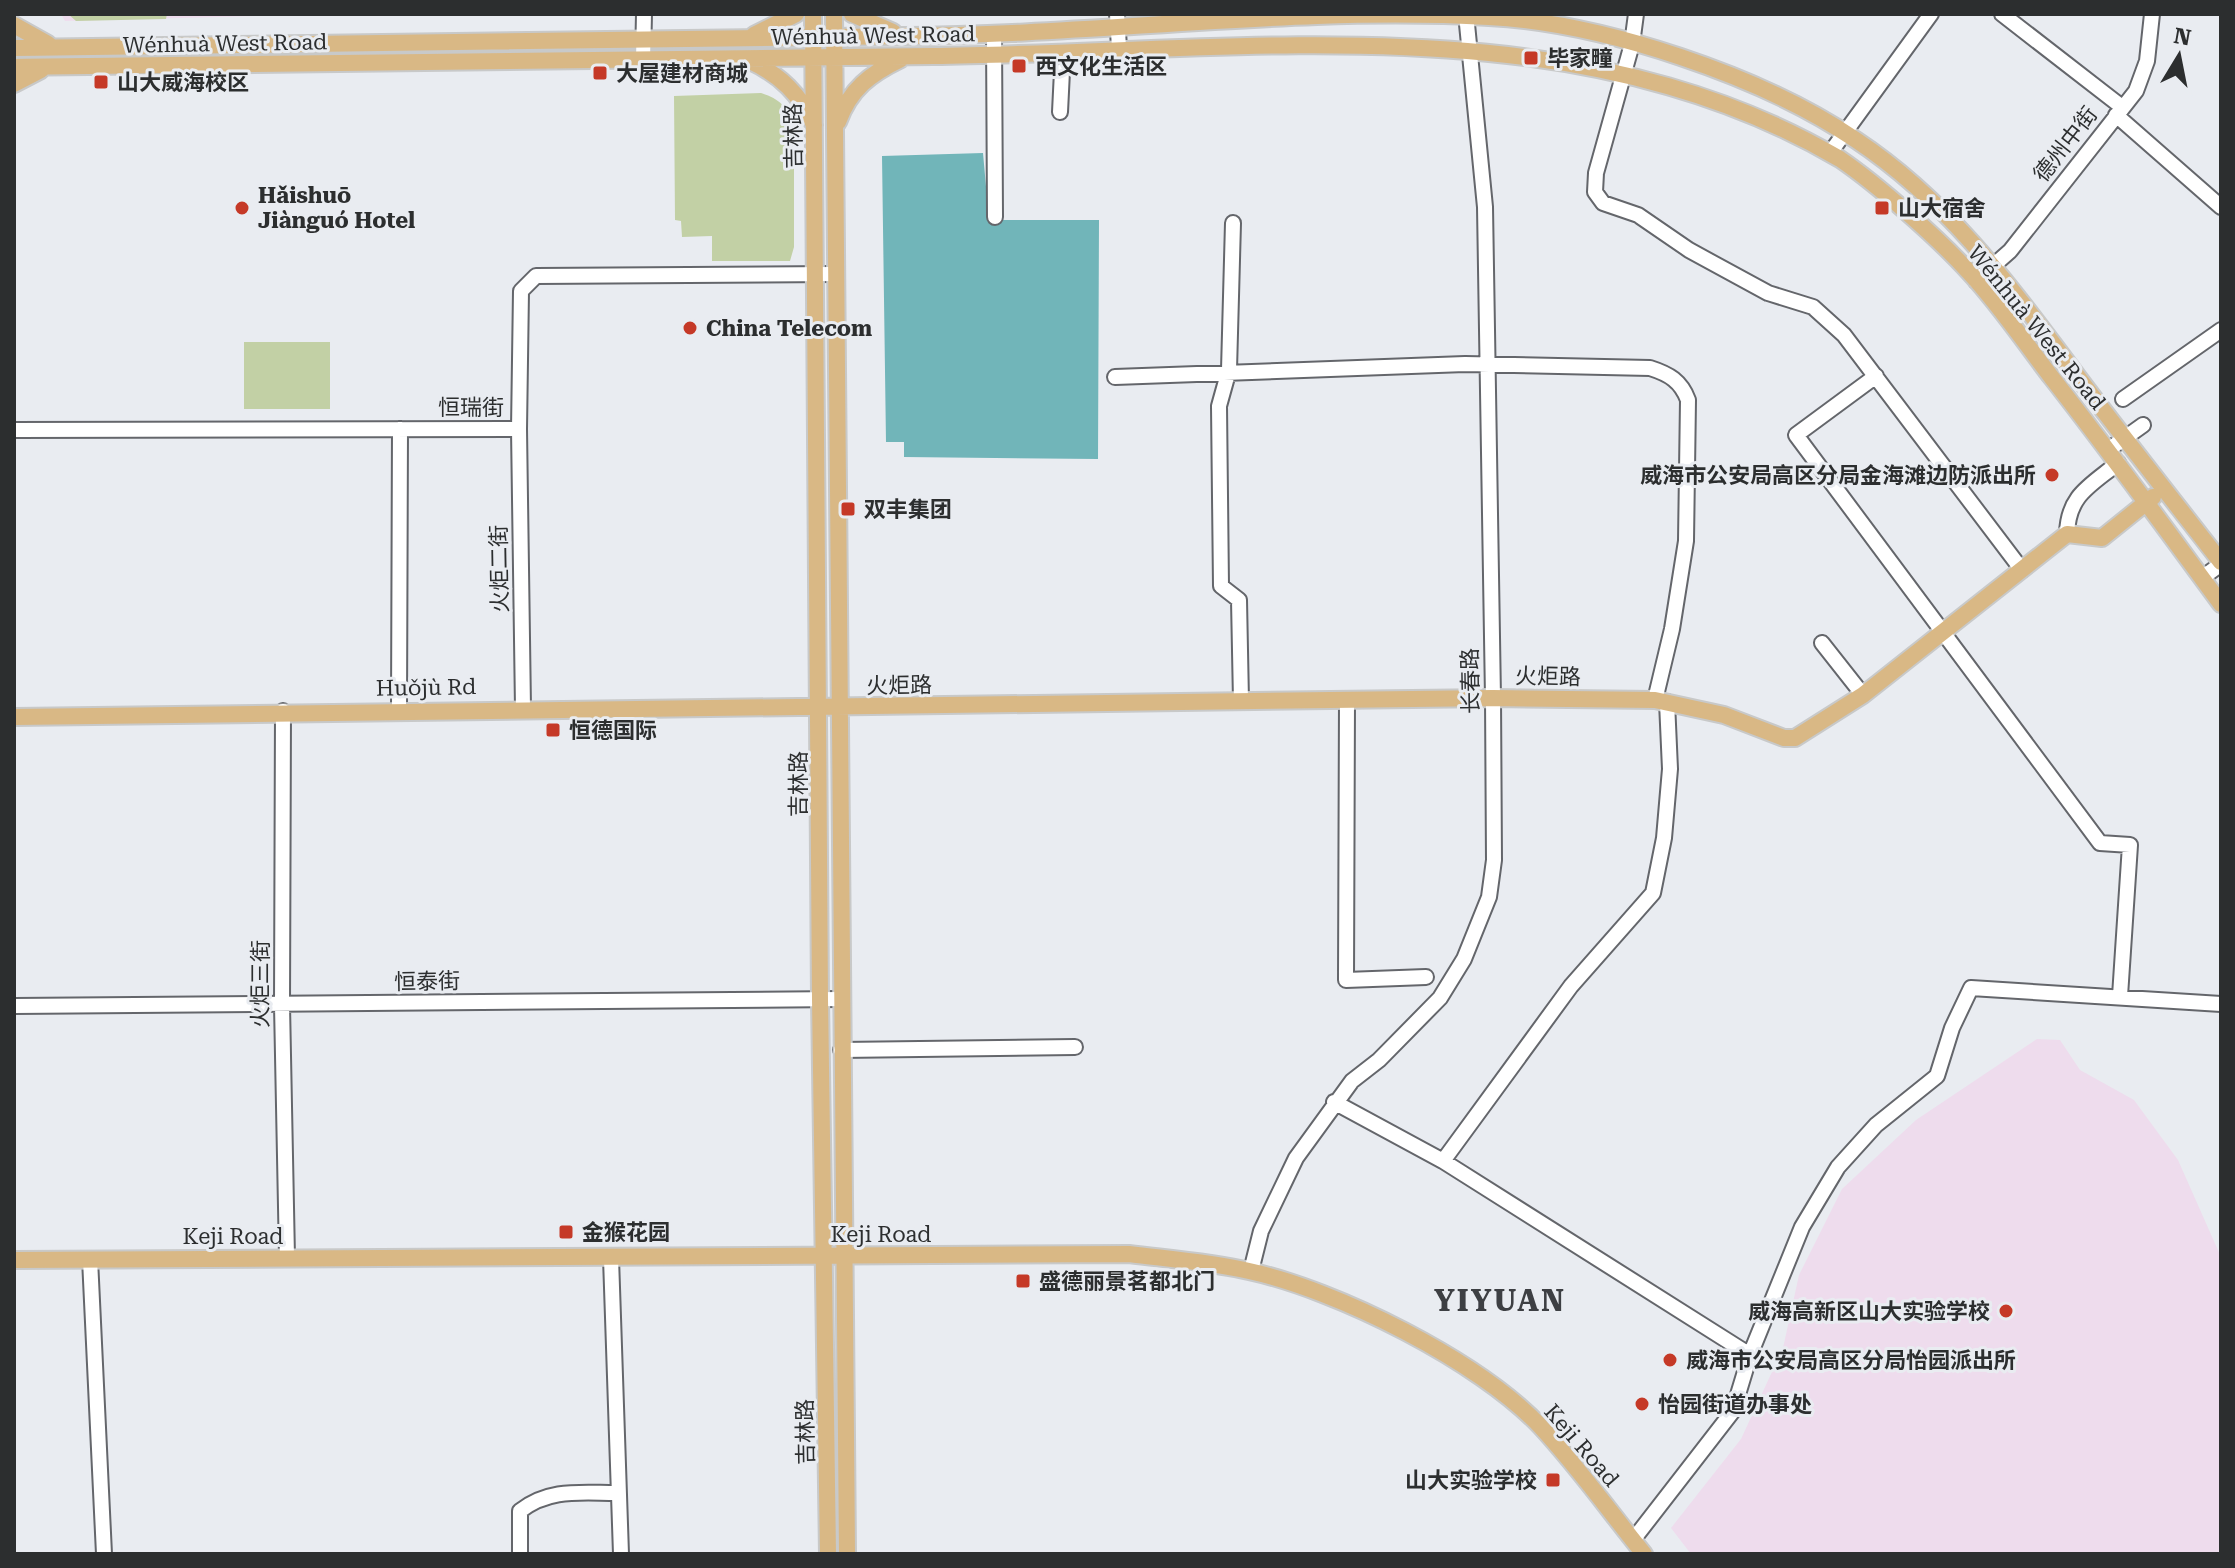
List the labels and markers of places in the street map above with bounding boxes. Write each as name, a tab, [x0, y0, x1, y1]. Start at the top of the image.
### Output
place label: 毕家疃	[1547, 46, 1613, 71]
marker: 毕家疃	[1522, 49, 1540, 67]
place label: 西文化生活区	[1035, 54, 1167, 79]
marker: 西文化生活区	[1010, 57, 1028, 75]
place label: 大屋建材商城	[616, 61, 748, 86]
marker: 大屋建材商城	[591, 64, 609, 82]
place label: 山大威海校区	[117, 70, 249, 95]
marker: 山大威海校区	[92, 73, 110, 91]
place label: Hǎishuō Jiànguó Hotel	[258, 183, 415, 233]
place label: 山大宿舍	[1898, 196, 1986, 221]
marker: Hǎishuō Jiànguó Hotel	[233, 199, 251, 217]
marker: 山大宿舍	[1873, 199, 1891, 217]
place label: China Telecom	[706, 316, 872, 341]
marker: China Telecom	[681, 319, 699, 337]
place label: 威海市公安局高区分局金海滩边防派出所	[1640, 463, 2036, 488]
marker: 威海市公安局高区分局金海滩边防派出所	[2043, 466, 2061, 484]
place label: 双丰集团	[864, 497, 952, 522]
marker: 双丰集团	[839, 500, 857, 518]
place label: 恒德国际	[569, 718, 657, 743]
marker: 恒德国际	[544, 721, 562, 739]
place label: 金猴花园	[582, 1220, 670, 1245]
marker: 金猴花园	[557, 1223, 575, 1241]
place label: 盛德丽景茗都北门	[1039, 1269, 1215, 1294]
marker: 盛德丽景茗都北门	[1014, 1272, 1032, 1290]
place label: 威海高新区山大实验学校	[1748, 1299, 1990, 1324]
marker: 威海高新区山大实验学校	[1997, 1302, 2015, 1320]
place label: 威海市公安局高区分局怡园派出所	[1686, 1348, 2016, 1373]
marker: 威海市公安局高区分局怡园派出所	[1661, 1351, 1679, 1369]
place label: 怡园街道办事处	[1658, 1392, 1812, 1417]
marker: 怡园街道办事处	[1633, 1395, 1651, 1413]
place label: 山大实验学校	[1405, 1468, 1537, 1493]
marker: 山大实验学校	[1544, 1471, 1562, 1489]

